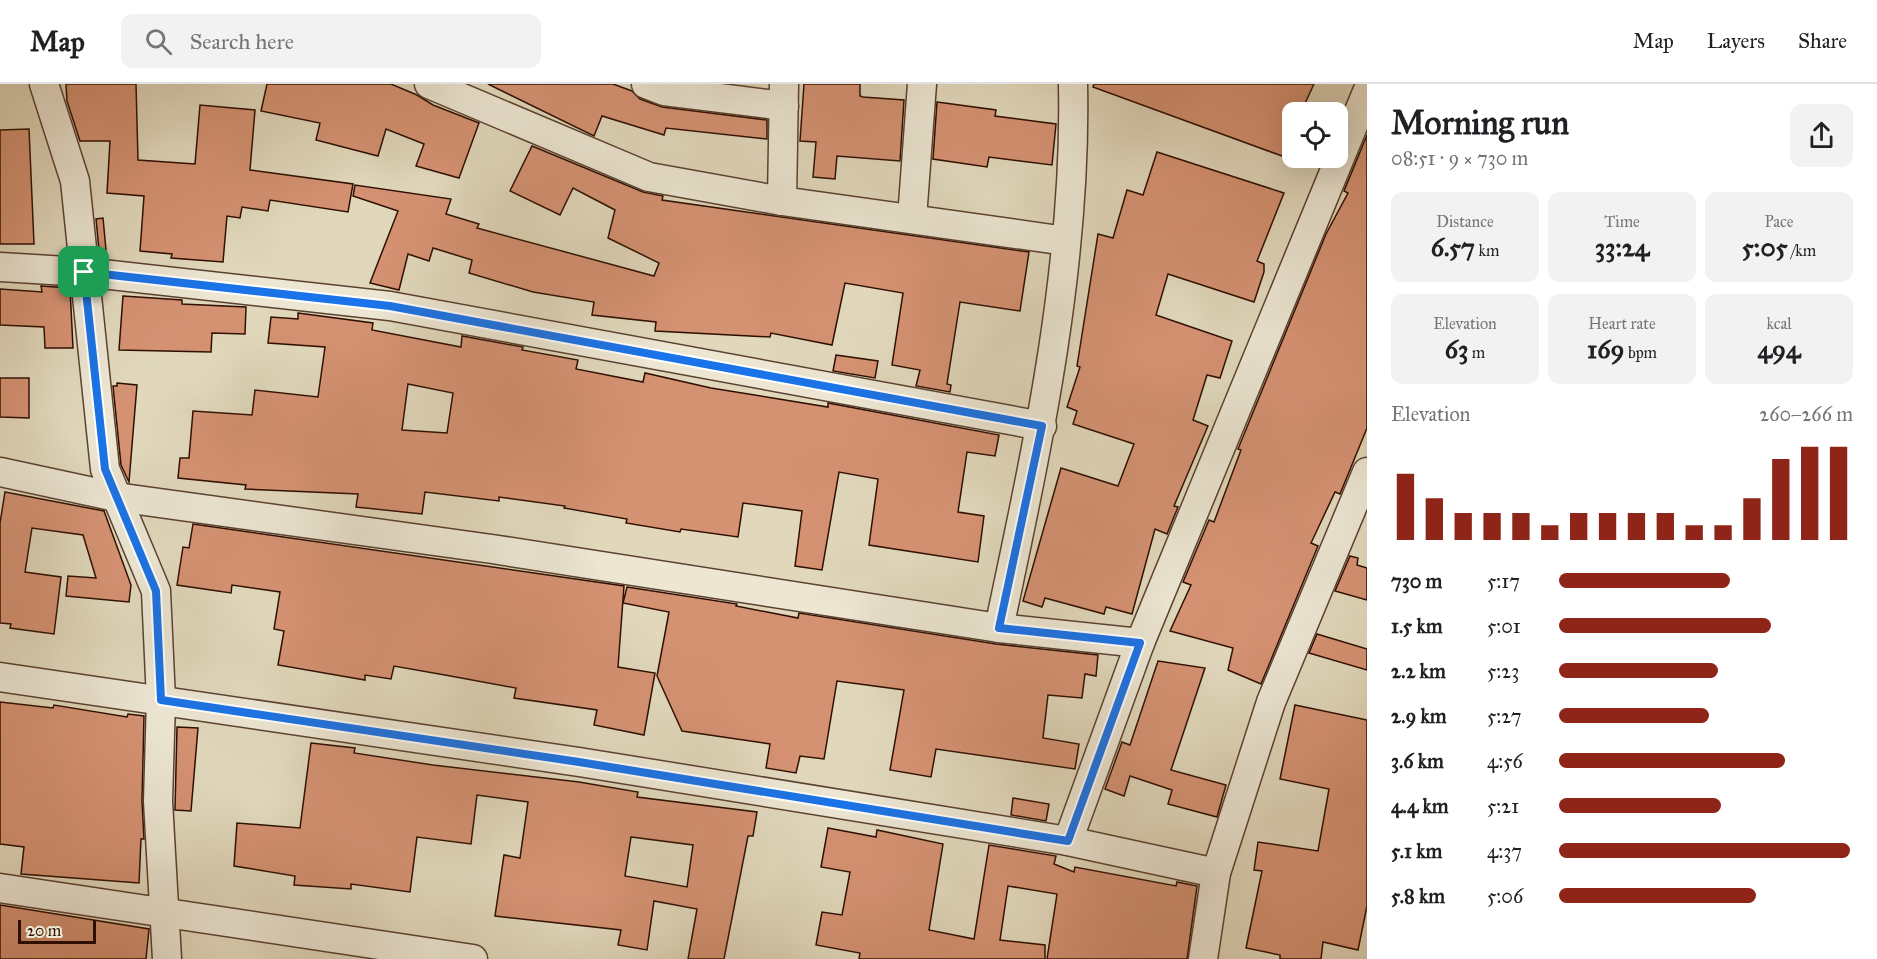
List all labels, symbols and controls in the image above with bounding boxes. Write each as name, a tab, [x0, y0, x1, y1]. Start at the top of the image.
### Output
search box	[121, 14, 541, 68]
text: Map	[30, 24, 85, 59]
icon: search	[142, 25, 175, 58]
text: Search here	[190, 28, 294, 55]
text: Map	[1633, 28, 1674, 54]
text: Layers	[1707, 28, 1765, 54]
text: Share	[1798, 28, 1847, 54]
map controls	[1282, 102, 1348, 168]
button: locate	[1282, 102, 1348, 168]
text: Morning run	[1391, 103, 1569, 143]
button: share	[1790, 104, 1853, 167]
text: 08:51 · 9 × 730 m	[1391, 146, 1528, 170]
text: Distance	[1436, 212, 1494, 231]
text: Time	[1604, 212, 1640, 231]
text: Pace	[1764, 212, 1794, 231]
text: 6.57	[1431, 231, 1475, 263]
text: 33:24	[1595, 231, 1649, 263]
text: 5:05	[1742, 231, 1788, 263]
text: km	[1475, 241, 1499, 260]
text: /km	[1788, 241, 1816, 260]
pin	[58, 246, 109, 297]
icon: arrive	[67, 255, 100, 288]
text: Elevation	[1433, 314, 1497, 333]
text: Heart rate	[1588, 314, 1656, 333]
text: kcal	[1766, 314, 1792, 333]
text: 63	[1445, 333, 1468, 365]
text: 169	[1587, 333, 1624, 365]
text: 494	[1758, 333, 1800, 365]
text: m	[1468, 343, 1485, 362]
text: bpm	[1624, 343, 1657, 362]
text: Elevation	[1391, 402, 1470, 426]
text: 260–266 m	[1759, 402, 1853, 426]
text: 730 m	[1391, 569, 1442, 593]
text: 5:17	[1487, 569, 1520, 593]
text: 1.5 km	[1391, 614, 1442, 638]
text: 5:01	[1487, 614, 1521, 638]
text: 2.2 km	[1391, 659, 1446, 683]
text: 5:23	[1487, 659, 1519, 683]
text: 2.9 km	[1391, 704, 1447, 728]
text: 5:27	[1487, 704, 1521, 728]
text: 3.6 km	[1391, 749, 1444, 773]
text: 4:56	[1487, 749, 1523, 773]
text: 4.4 km	[1391, 794, 1449, 818]
text: 5:21	[1487, 794, 1519, 818]
text: 5.1 km	[1391, 839, 1442, 863]
text: 4:37	[1487, 839, 1522, 863]
text: 5.8 km	[1391, 884, 1445, 908]
text: 5:06	[1487, 884, 1523, 908]
scale bar	[18, 917, 96, 944]
text: 20 m	[27, 921, 61, 940]

